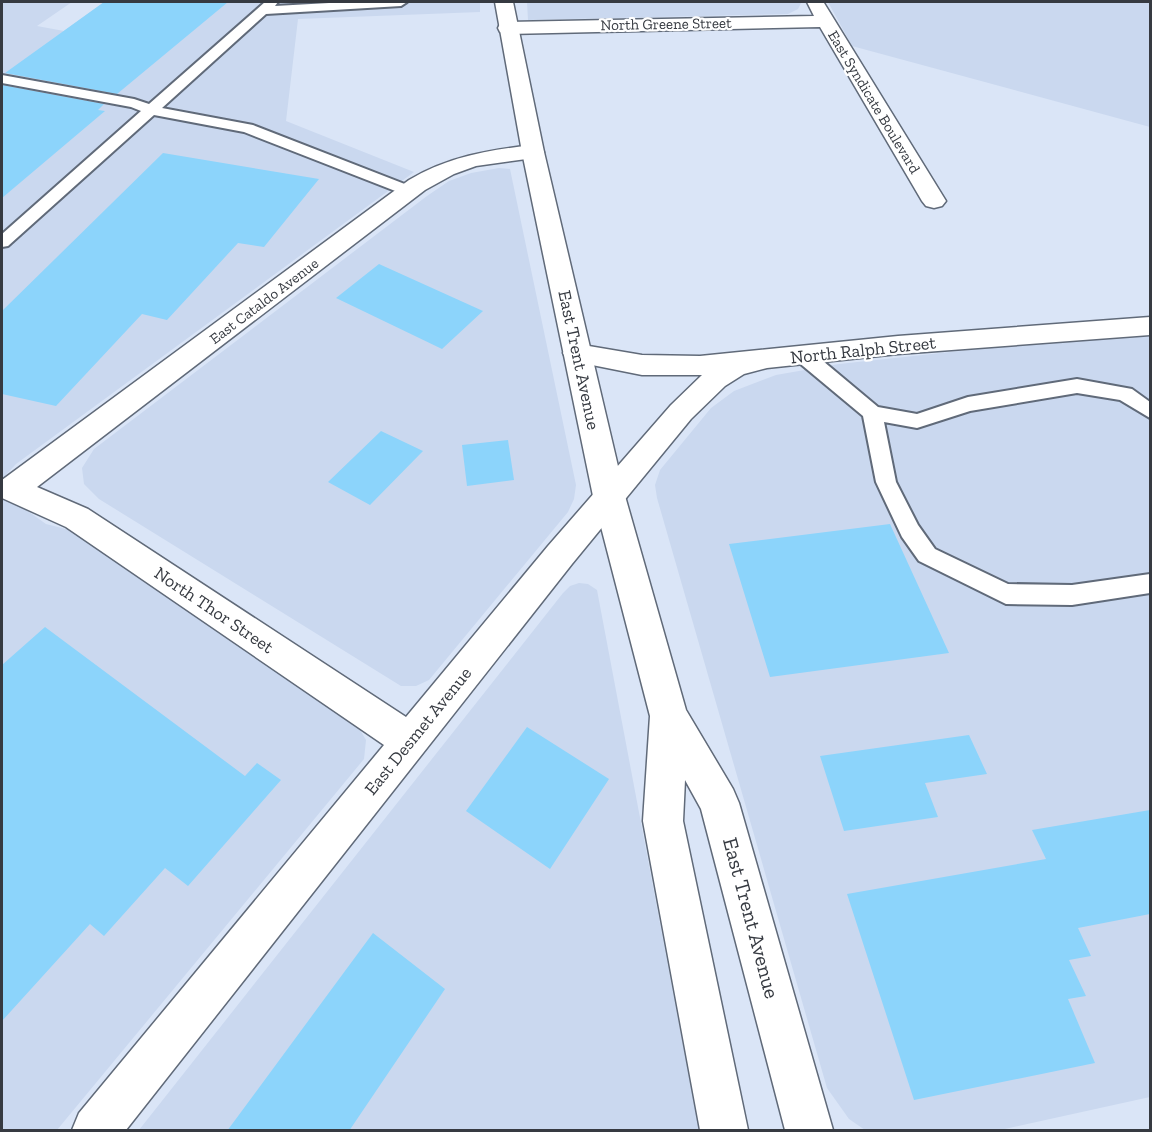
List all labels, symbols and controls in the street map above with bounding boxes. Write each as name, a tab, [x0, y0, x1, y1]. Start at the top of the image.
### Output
street label: North Greene Street	[600, 14, 732, 34]
street label: East Syndicate Boulevard	[824, 27, 924, 177]
street label: East Cataldo Avenue	[206, 254, 322, 348]
street label: East Trent Avenue	[553, 288, 605, 432]
street label: North Ralph Street	[789, 331, 937, 369]
street label: North Thor Street	[150, 562, 278, 658]
street label: East Desmet Avenue	[360, 663, 476, 799]
street label: East Trent Avenue	[718, 835, 785, 1001]

